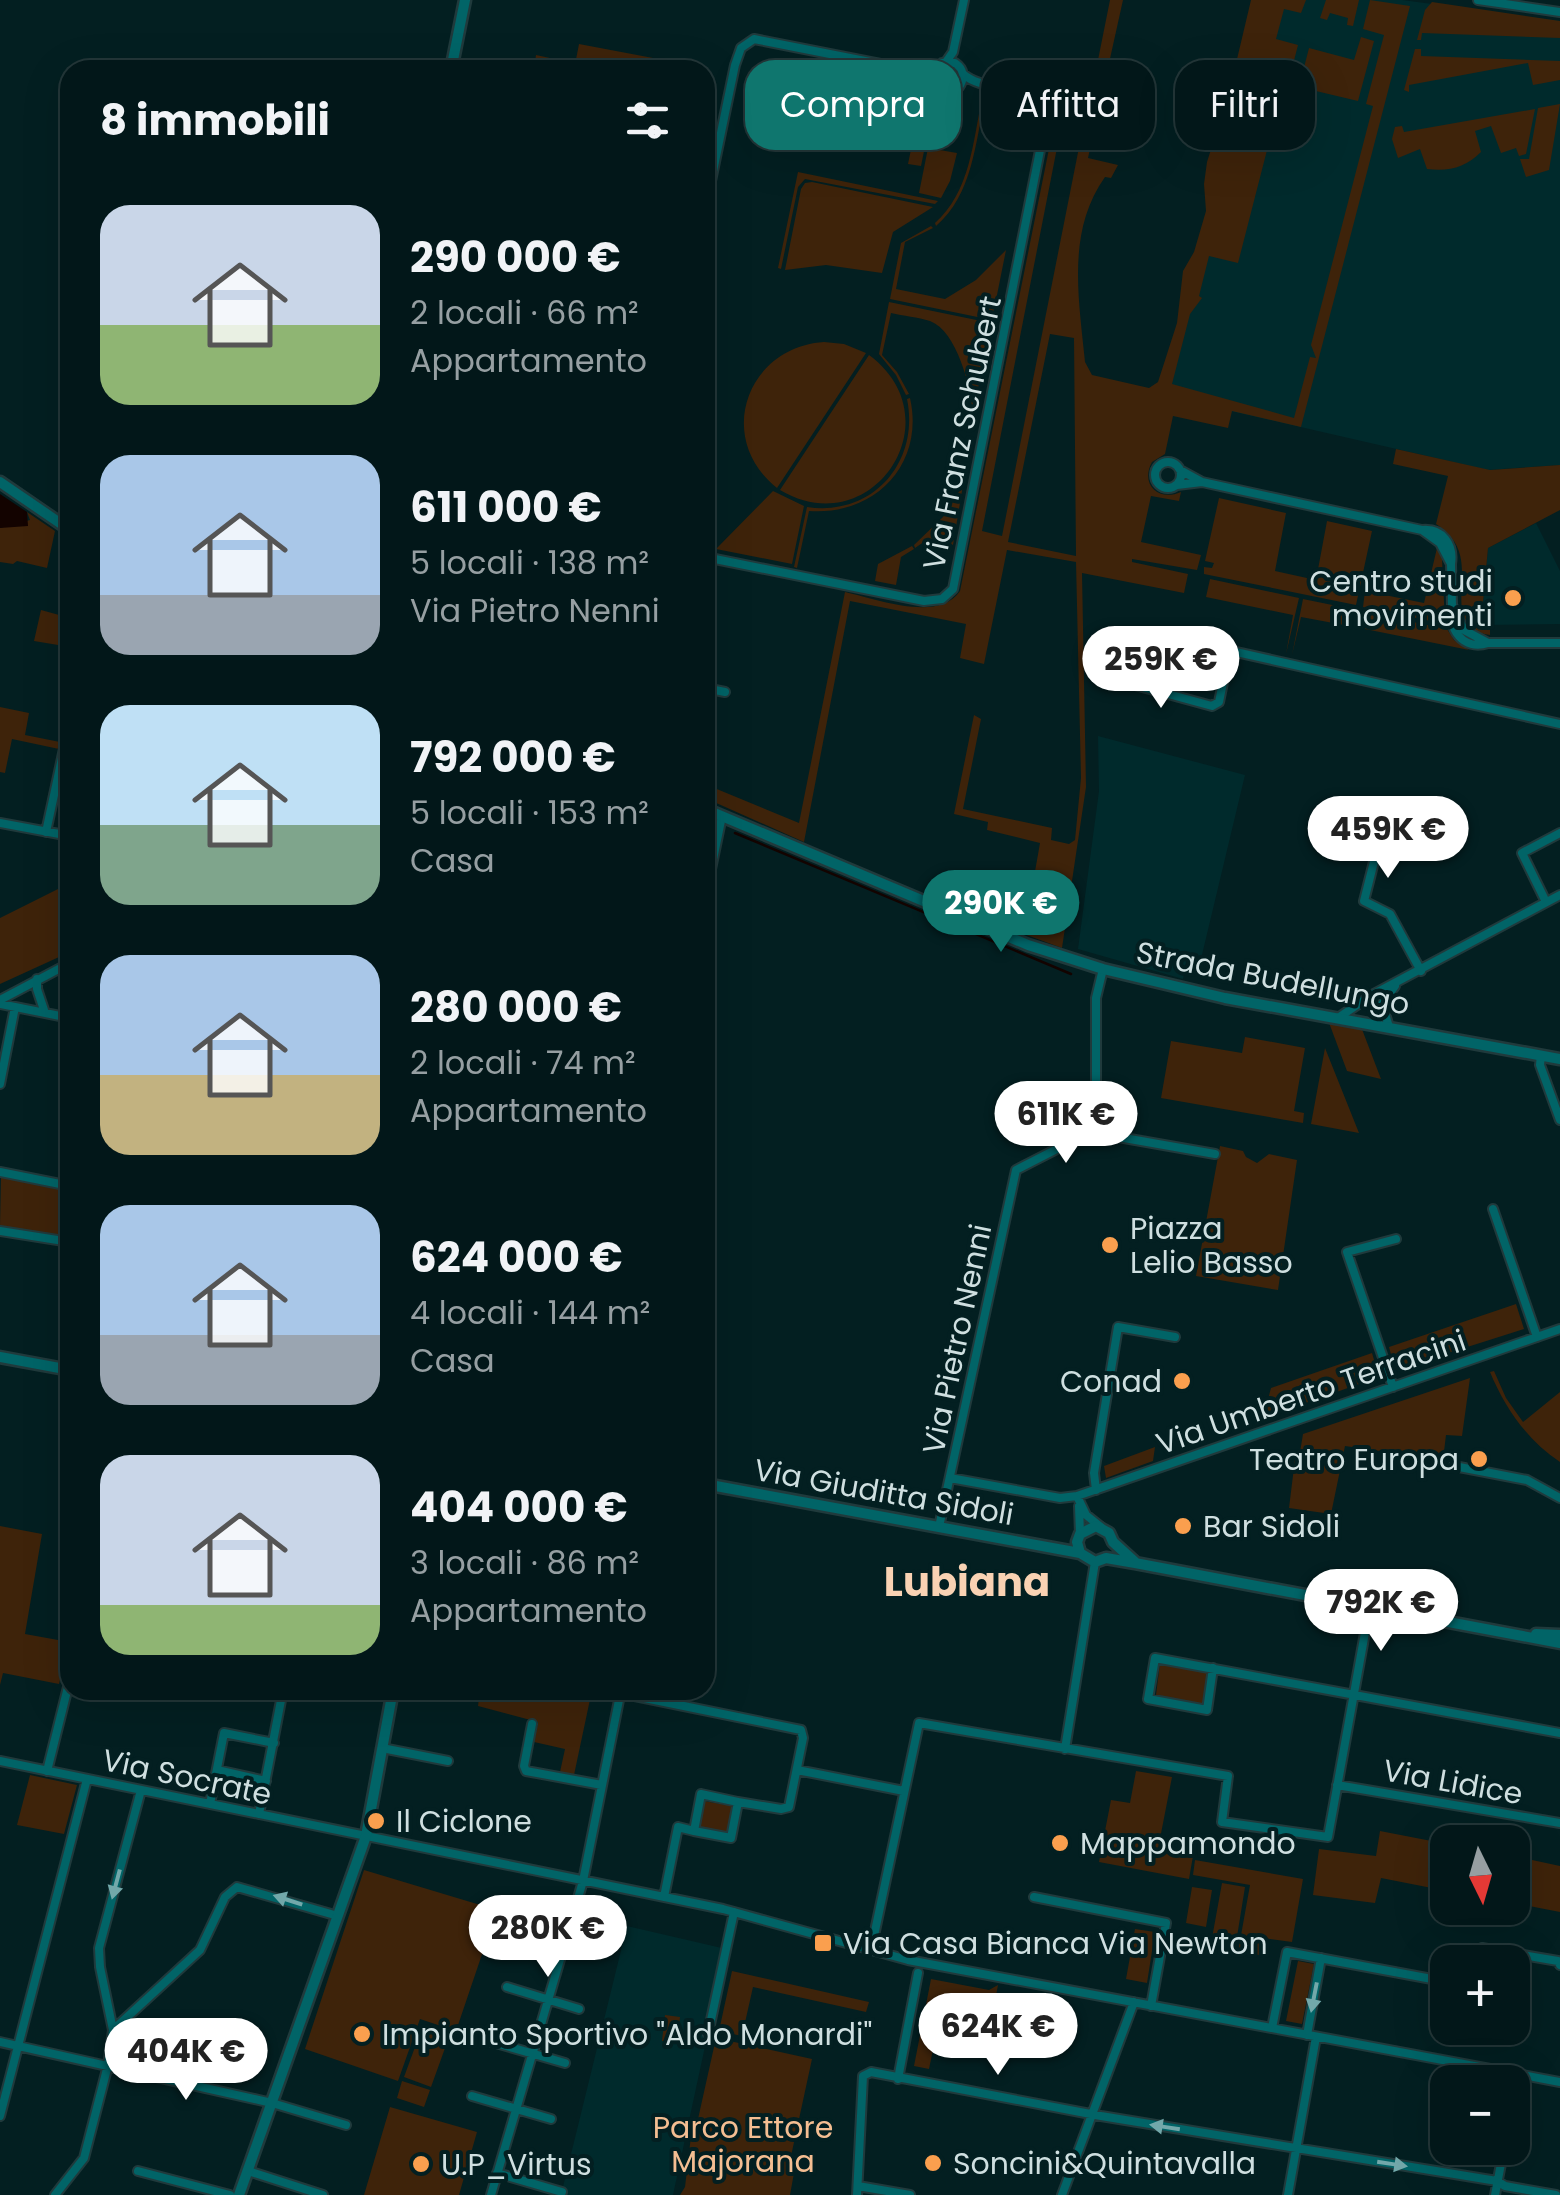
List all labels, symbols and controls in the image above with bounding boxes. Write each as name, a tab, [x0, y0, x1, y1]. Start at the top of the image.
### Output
chip: Compra	[745, 60, 961, 150]
chip: Affitta	[981, 60, 1155, 150]
chip: Filtri	[1175, 60, 1315, 150]
text: 8 immobili	[100, 91, 330, 150]
icon: filters	[620, 93, 675, 148]
text: 290 000 €	[410, 228, 621, 287]
icon: home	[180, 245, 300, 365]
text: 2 locali · 66 m²	[410, 290, 639, 335]
street label: Via Franz Schubert	[912, 292, 1012, 574]
text: Appartamento	[410, 338, 647, 383]
text: 611 000 €	[410, 478, 602, 537]
icon: home	[180, 495, 300, 615]
text: 5 locali · 138 m²	[410, 540, 649, 585]
place label: Centro studi movimenti	[1309, 560, 1493, 637]
marker: Centro studi movimenti	[1502, 587, 1524, 609]
text: Via Pietro Nenni	[410, 588, 660, 633]
pin: 259K €	[1080, 626, 1242, 711]
text: 259K €	[1104, 636, 1218, 681]
text: 792 000 €	[410, 728, 616, 787]
icon: home	[180, 745, 300, 865]
text: 5 locali · 153 m²	[410, 790, 649, 835]
pin: 459K €	[1307, 796, 1469, 881]
text: 459K €	[1330, 806, 1446, 851]
text: Casa	[410, 838, 495, 883]
pin: 290K €	[920, 870, 1082, 955]
text: 290K €	[944, 880, 1058, 925]
street label: Strada Budellungo	[1133, 930, 1413, 1026]
text: 280 000 €	[410, 978, 622, 1037]
icon: home	[180, 995, 300, 1115]
text: 2 locali · 74 m²	[410, 1040, 636, 1085]
pin: 611K €	[985, 1081, 1147, 1166]
text: Appartamento	[410, 1088, 647, 1133]
text: 611K €	[1016, 1091, 1116, 1136]
place label: Piazza Lelio Basso	[1130, 1207, 1293, 1284]
street label: Via Pietro Nenni	[912, 1220, 1002, 1458]
text: 624 000 €	[410, 1228, 623, 1287]
marker: Piazza Lelio Basso	[1099, 1234, 1121, 1256]
icon: home	[180, 1245, 300, 1365]
text: 4 locali · 144 m²	[410, 1290, 650, 1335]
street label: Via Umberto Terracini	[1150, 1319, 1472, 1465]
text: Casa	[410, 1338, 495, 1383]
place label: Conad	[1060, 1360, 1162, 1403]
marker: Conad	[1171, 1370, 1193, 1392]
place label: Teatro Europa	[1249, 1438, 1459, 1481]
street label: Via Giuditta Sidoli	[751, 1448, 1017, 1536]
marker: Teatro Europa	[1468, 1448, 1490, 1470]
text: 404 000 €	[410, 1478, 628, 1537]
icon: home	[180, 1495, 300, 1615]
place label: Bar Sidoli	[1203, 1505, 1340, 1548]
marker: Bar Sidoli	[1172, 1515, 1194, 1537]
text: 3 locali · 86 m²	[410, 1540, 639, 1585]
district label: Lubiana	[884, 1554, 1050, 1610]
pin: 792K €	[1300, 1569, 1462, 1654]
text: 792K €	[1326, 1579, 1436, 1624]
text: Appartamento	[410, 1588, 647, 1633]
street label: Via Socrate	[98, 1738, 276, 1816]
street label: Via Lidice	[1380, 1749, 1526, 1815]
place label: Il Ciclone	[396, 1800, 532, 1843]
marker: Il Ciclone	[365, 1810, 387, 1832]
place label: Mappamondo	[1080, 1822, 1296, 1865]
north arrow	[1430, 1825, 1530, 1925]
map controls	[1430, 1825, 1530, 2165]
marker: Mappamondo	[1049, 1832, 1071, 1854]
one-way arrow	[107, 1869, 123, 1900]
one-way arrow	[272, 1892, 303, 1907]
pin: 280K €	[467, 1895, 629, 1980]
text: 280K €	[491, 1905, 605, 1950]
place label: Via Casa Bianca Via Newton	[843, 1922, 1268, 1965]
marker: Via Casa Bianca Via Newton	[812, 1932, 834, 1954]
button: +	[1430, 1945, 1530, 2045]
one-way arrow	[1306, 1981, 1321, 2013]
pin: 624K €	[917, 1993, 1079, 2078]
text: 624K €	[941, 2003, 1055, 2048]
place label: Impianto Sportivo "Aldo Monardi"	[382, 2013, 872, 2056]
pin: 404K €	[105, 2018, 267, 2103]
marker: Impianto Sportivo "Aldo Monardi"	[351, 2023, 373, 2045]
text: 404K €	[127, 2028, 245, 2073]
button: −	[1430, 2065, 1530, 2165]
park label: Parco Ettore Majorana	[653, 2106, 833, 2183]
one-way arrow	[1149, 2119, 1181, 2134]
place label: Soncini&Quintavalla	[953, 2142, 1256, 2185]
place label: U.P_Virtus	[441, 2143, 592, 2186]
marker: Soncini&Quintavalla	[922, 2152, 944, 2174]
marker: U.P_Virtus	[410, 2153, 432, 2175]
one-way arrow	[1377, 2157, 1409, 2172]

